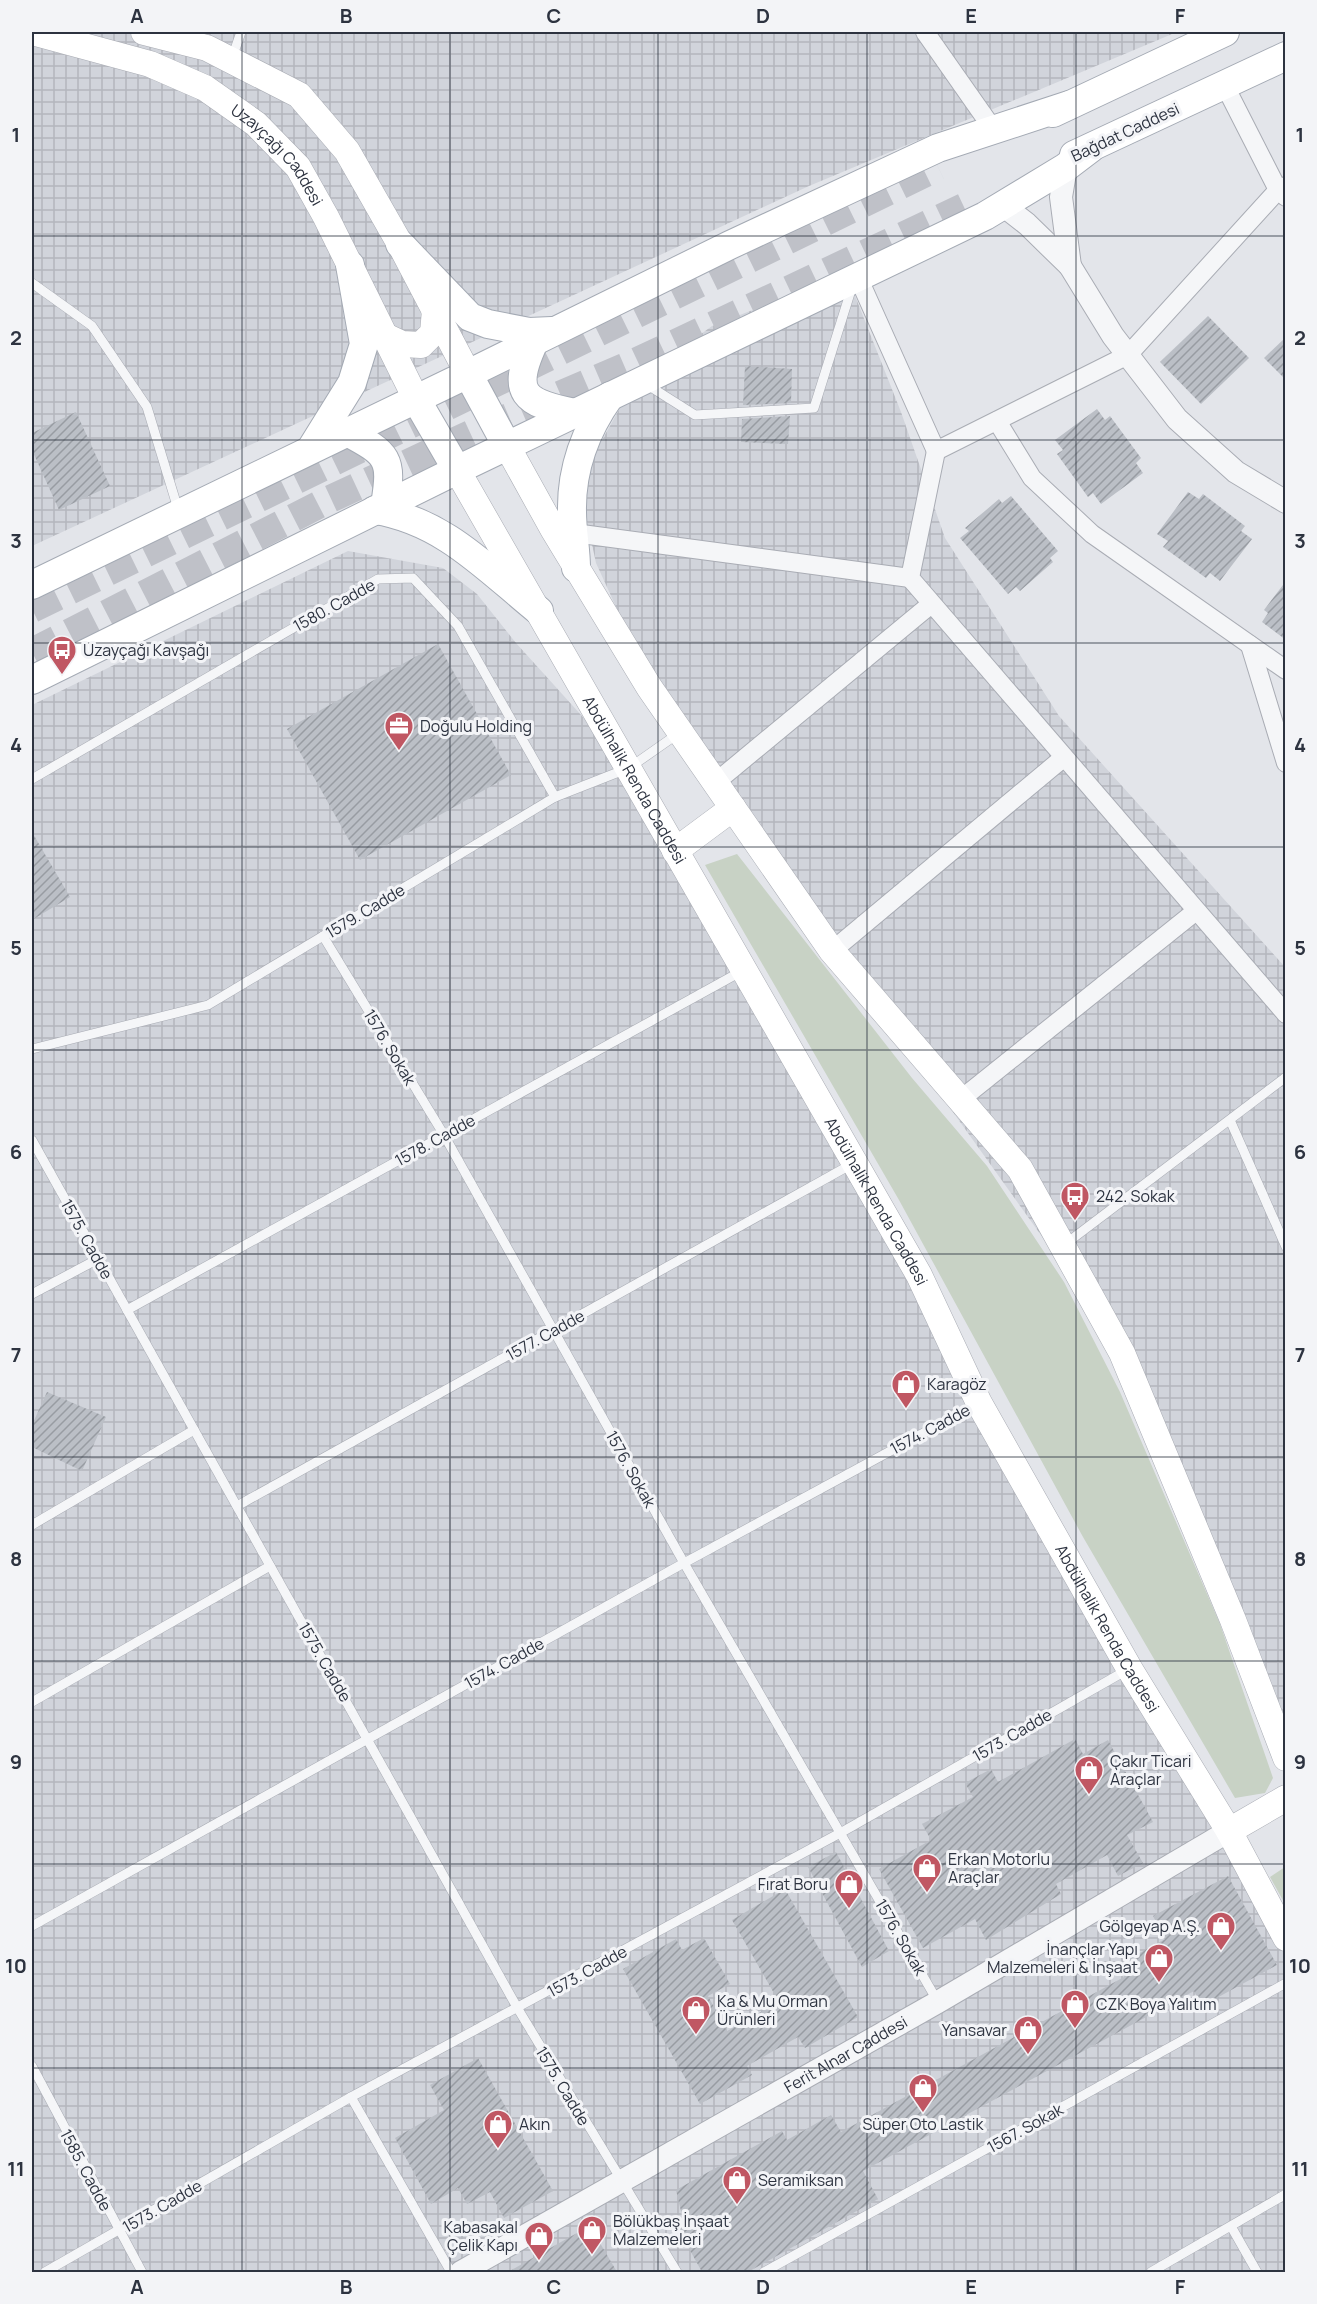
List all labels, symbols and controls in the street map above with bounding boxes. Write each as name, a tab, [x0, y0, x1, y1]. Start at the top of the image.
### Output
text: A	[130, 2, 144, 29]
text: B	[340, 2, 353, 29]
text: C	[547, 2, 561, 29]
text: D	[756, 2, 770, 29]
text: E	[965, 2, 977, 29]
text: F	[1175, 2, 1186, 29]
street label: Bağdat Caddesi	[1067, 97, 1183, 167]
street label: Uzayçağı Caddesi	[227, 99, 328, 210]
text: 1	[12, 121, 20, 148]
text: 1	[1296, 121, 1304, 148]
text: 2	[10, 324, 22, 351]
text: 2	[1294, 324, 1306, 351]
text: 3	[10, 527, 22, 554]
text: 3	[1294, 527, 1306, 554]
street label: 1580. Cadde	[289, 573, 379, 637]
bus stop icon: Uzayçağı Kavşağı	[46, 634, 78, 676]
place label: Uzayçağı Kavşağı	[83, 639, 209, 661]
street label: Abdülhalik Renda Caddesi	[578, 692, 692, 868]
office icon: Doğulu Holding	[383, 710, 415, 752]
place label: Doğulu Holding	[420, 715, 532, 737]
text: 4	[10, 731, 22, 758]
text: 4	[1294, 731, 1306, 758]
street label: 1579. Cadde	[321, 879, 409, 943]
text: 5	[10, 934, 22, 961]
text: 5	[1294, 934, 1306, 961]
street label: 1576. Sokak	[359, 1005, 422, 1090]
street label: 1578. Cadde	[391, 1109, 479, 1171]
street label: Abdülhalik Renda Caddesi	[820, 1113, 933, 1289]
text: 6	[10, 1138, 22, 1165]
text: 6	[1294, 1138, 1306, 1165]
bus stop icon: 242. Sokak	[1059, 1180, 1091, 1222]
place label: 242. Sokak	[1096, 1185, 1176, 1207]
street label: 1575. Cadde	[56, 1195, 118, 1283]
street label: 1577. Cadde	[502, 1304, 588, 1366]
text: 7	[11, 1341, 21, 1368]
text: 7	[1295, 1341, 1305, 1368]
shop icon: Karagöz	[890, 1368, 922, 1410]
place label: Karagöz	[927, 1373, 987, 1395]
street label: 1574. Cadde	[886, 1399, 974, 1459]
street label: 1576. Sokak	[601, 1427, 662, 1512]
street label: Abdülhalik Renda Caddesi	[1050, 1541, 1165, 1717]
text: 8	[10, 1545, 22, 1572]
text: 8	[1294, 1545, 1306, 1572]
street label: 1575. Cadde	[293, 1618, 357, 1706]
street label: 1574. Cadde	[460, 1632, 548, 1694]
street label: 1573. Cadde	[968, 1703, 1056, 1767]
text: 9	[10, 1748, 22, 1775]
text: 9	[1294, 1748, 1306, 1775]
place label: Çakır Ticari Araçlar	[1110, 1750, 1191, 1790]
shop icon: Çakır Ticari Araçlar	[1073, 1754, 1105, 1796]
place label: Erkan Motorlu Araçlar	[948, 1848, 1050, 1888]
shop icon: Erkan Motorlu Araçlar	[911, 1852, 943, 1894]
shop icon: Fırat Boru	[833, 1868, 865, 1910]
place label: Fırat Boru	[758, 1873, 828, 1895]
street label: 1576. Sokak	[870, 1895, 932, 1980]
shop icon: Gölgeyap A.Ş.	[1205, 1910, 1237, 1952]
place label: Gölgeyap A.Ş.	[1099, 1915, 1200, 1937]
place label: İnançlar Yapı Malzemeleri & İnşaat	[987, 1938, 1138, 1978]
street label: 1573. Cadde	[543, 1940, 631, 2002]
shop icon: İnançlar Yapı Malzemeleri & İnşaat	[1143, 1942, 1175, 1984]
text: 10	[5, 1952, 27, 1979]
text: 10	[1289, 1952, 1311, 1979]
shop icon: CZK Boya Yalıtım	[1059, 1988, 1091, 2030]
place label: Ka & Mu Orman Ürünleri	[717, 1990, 828, 2030]
place label: CZK Boya Yalıtım	[1096, 1993, 1217, 2015]
shop icon: Ka & Mu Orman Ürünleri	[680, 1994, 712, 2036]
street label: Ferit Alnar Caddesi	[780, 2011, 911, 2098]
shop icon: Yansavar	[1012, 2014, 1044, 2056]
place label: Yansavar	[942, 2019, 1007, 2041]
street label: 1575. Cadde	[531, 2042, 595, 2130]
shop icon: Süper Oto Lastik	[907, 2072, 939, 2114]
street label: 1567. Sokak	[983, 2098, 1068, 2158]
shop icon: Akın	[482, 2108, 514, 2150]
place label: Akın	[519, 2113, 550, 2135]
place label: Süper Oto Lastik	[862, 2113, 985, 2135]
street label: 1585. Cadde	[55, 2125, 117, 2215]
text: 11	[7, 2155, 25, 2182]
text: 11	[1291, 2155, 1309, 2182]
shop icon: Seramiksan	[721, 2164, 753, 2206]
place label: Seramiksan	[758, 2169, 843, 2191]
street label: 1573. Cadde	[118, 2174, 206, 2238]
place label: Bölükbaş İnşaat Malzemeleri	[613, 2210, 729, 2250]
shop icon: Bölükbaş İnşaat Malzemeleri	[576, 2214, 608, 2256]
place label: Kabasakal Çelik Kapı	[443, 2216, 518, 2256]
shop icon: Kabasakal Çelik Kapı	[523, 2220, 555, 2262]
text: A	[130, 2273, 144, 2300]
text: B	[340, 2273, 353, 2300]
text: C	[547, 2273, 561, 2300]
text: D	[756, 2273, 770, 2300]
text: E	[965, 2273, 977, 2300]
text: F	[1175, 2273, 1186, 2300]

